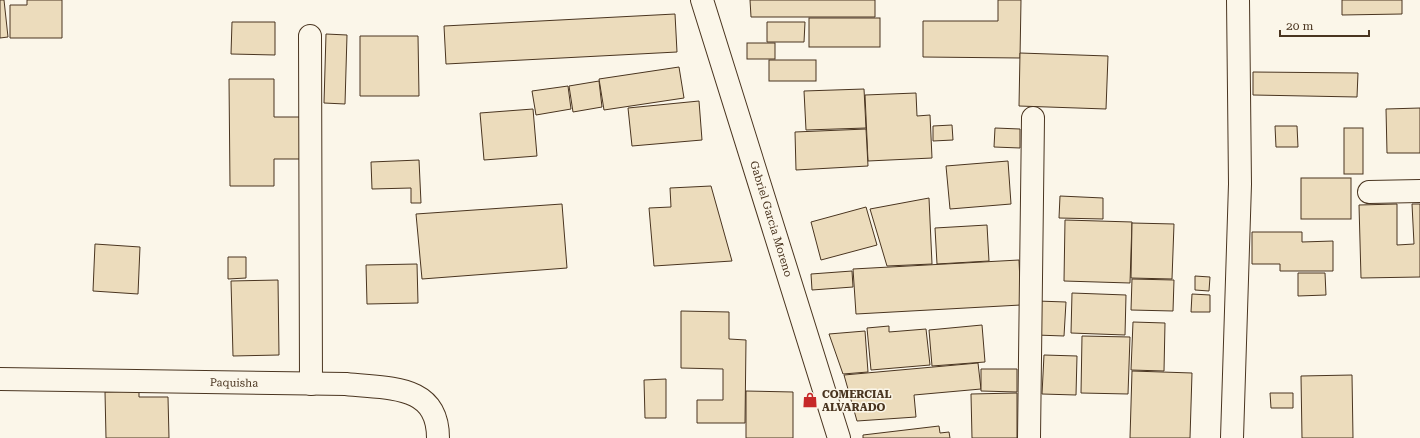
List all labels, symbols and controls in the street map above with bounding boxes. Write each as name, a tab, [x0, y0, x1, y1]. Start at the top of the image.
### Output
scale bar	[1280, 12, 1369, 38]
text: 20 m	[1286, 19, 1313, 33]
street label: Gabriel Garcia Moreno	[747, 159, 795, 279]
street label: Paquisha	[210, 376, 258, 390]
place label: COMERCIAL ALVARADO	[822, 388, 891, 414]
shop icon: COMERCIAL ALVARADO	[801, 391, 819, 409]

